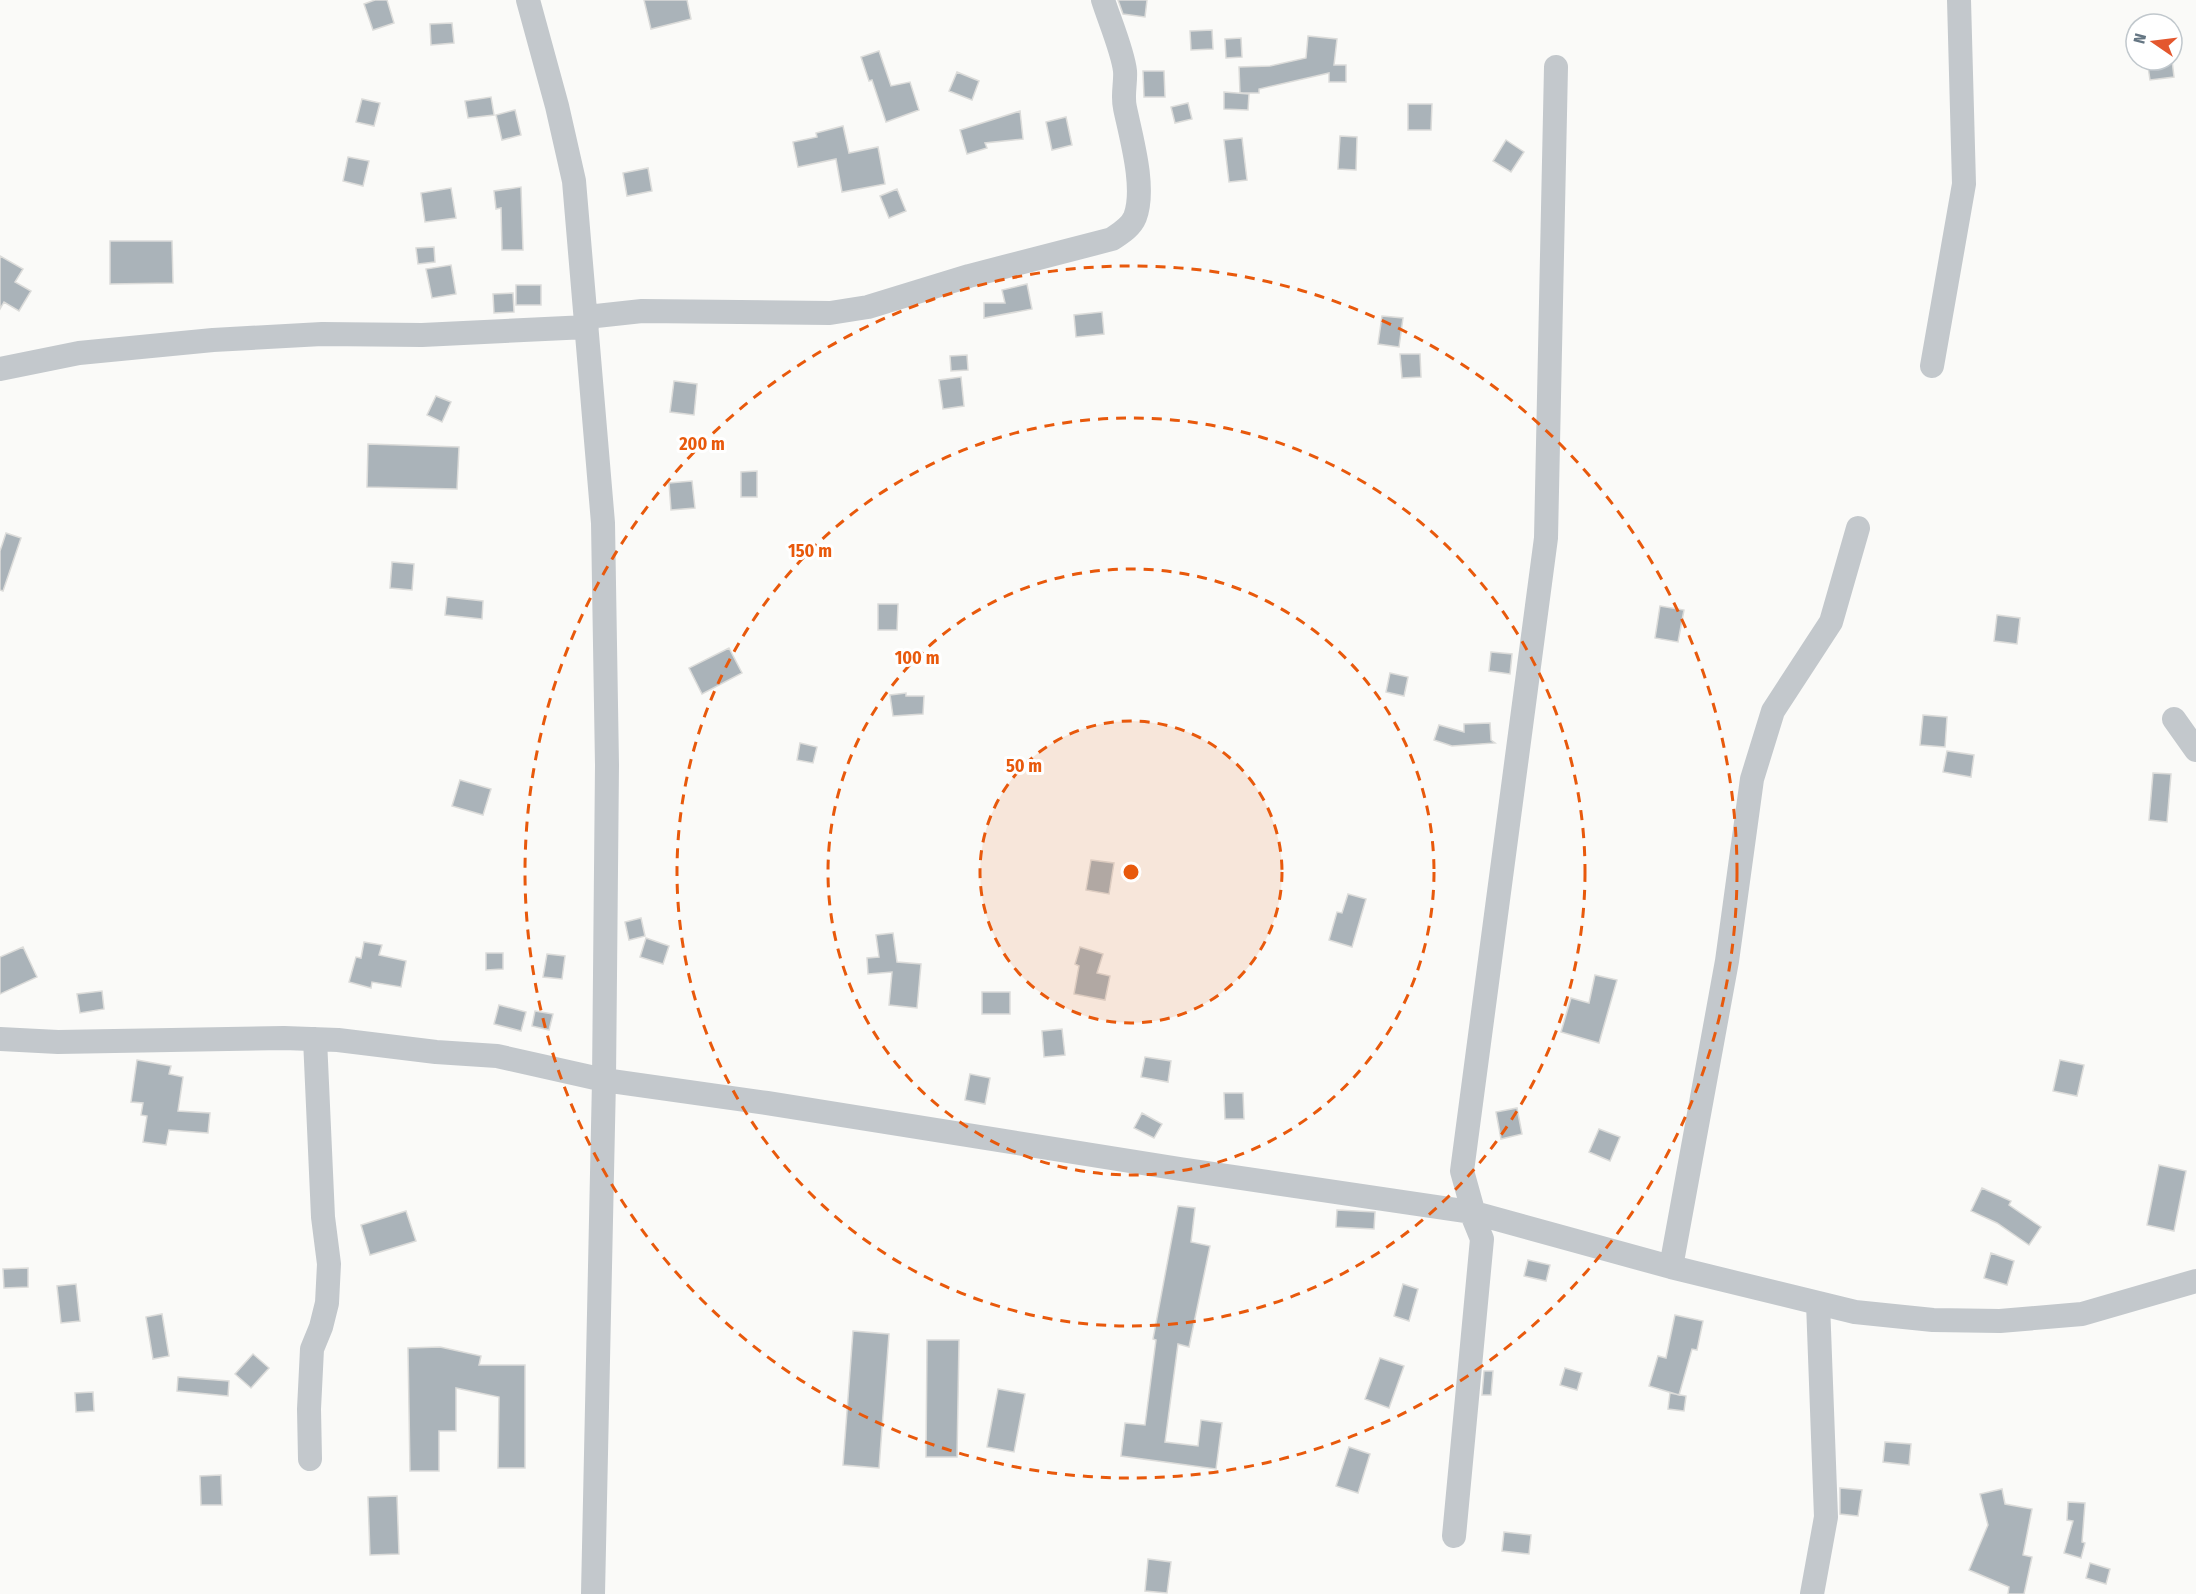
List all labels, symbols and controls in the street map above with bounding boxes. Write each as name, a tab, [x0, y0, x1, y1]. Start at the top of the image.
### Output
north arrow	[2124, 12, 2184, 72]
text: N	[2130, 32, 2150, 45]
text: 200 m	[678, 433, 725, 455]
text: 150 m	[788, 540, 832, 562]
text: 100 m	[895, 647, 939, 669]
text: 50 m	[1006, 755, 1042, 777]
centre of rings	[1121, 862, 1141, 882]

